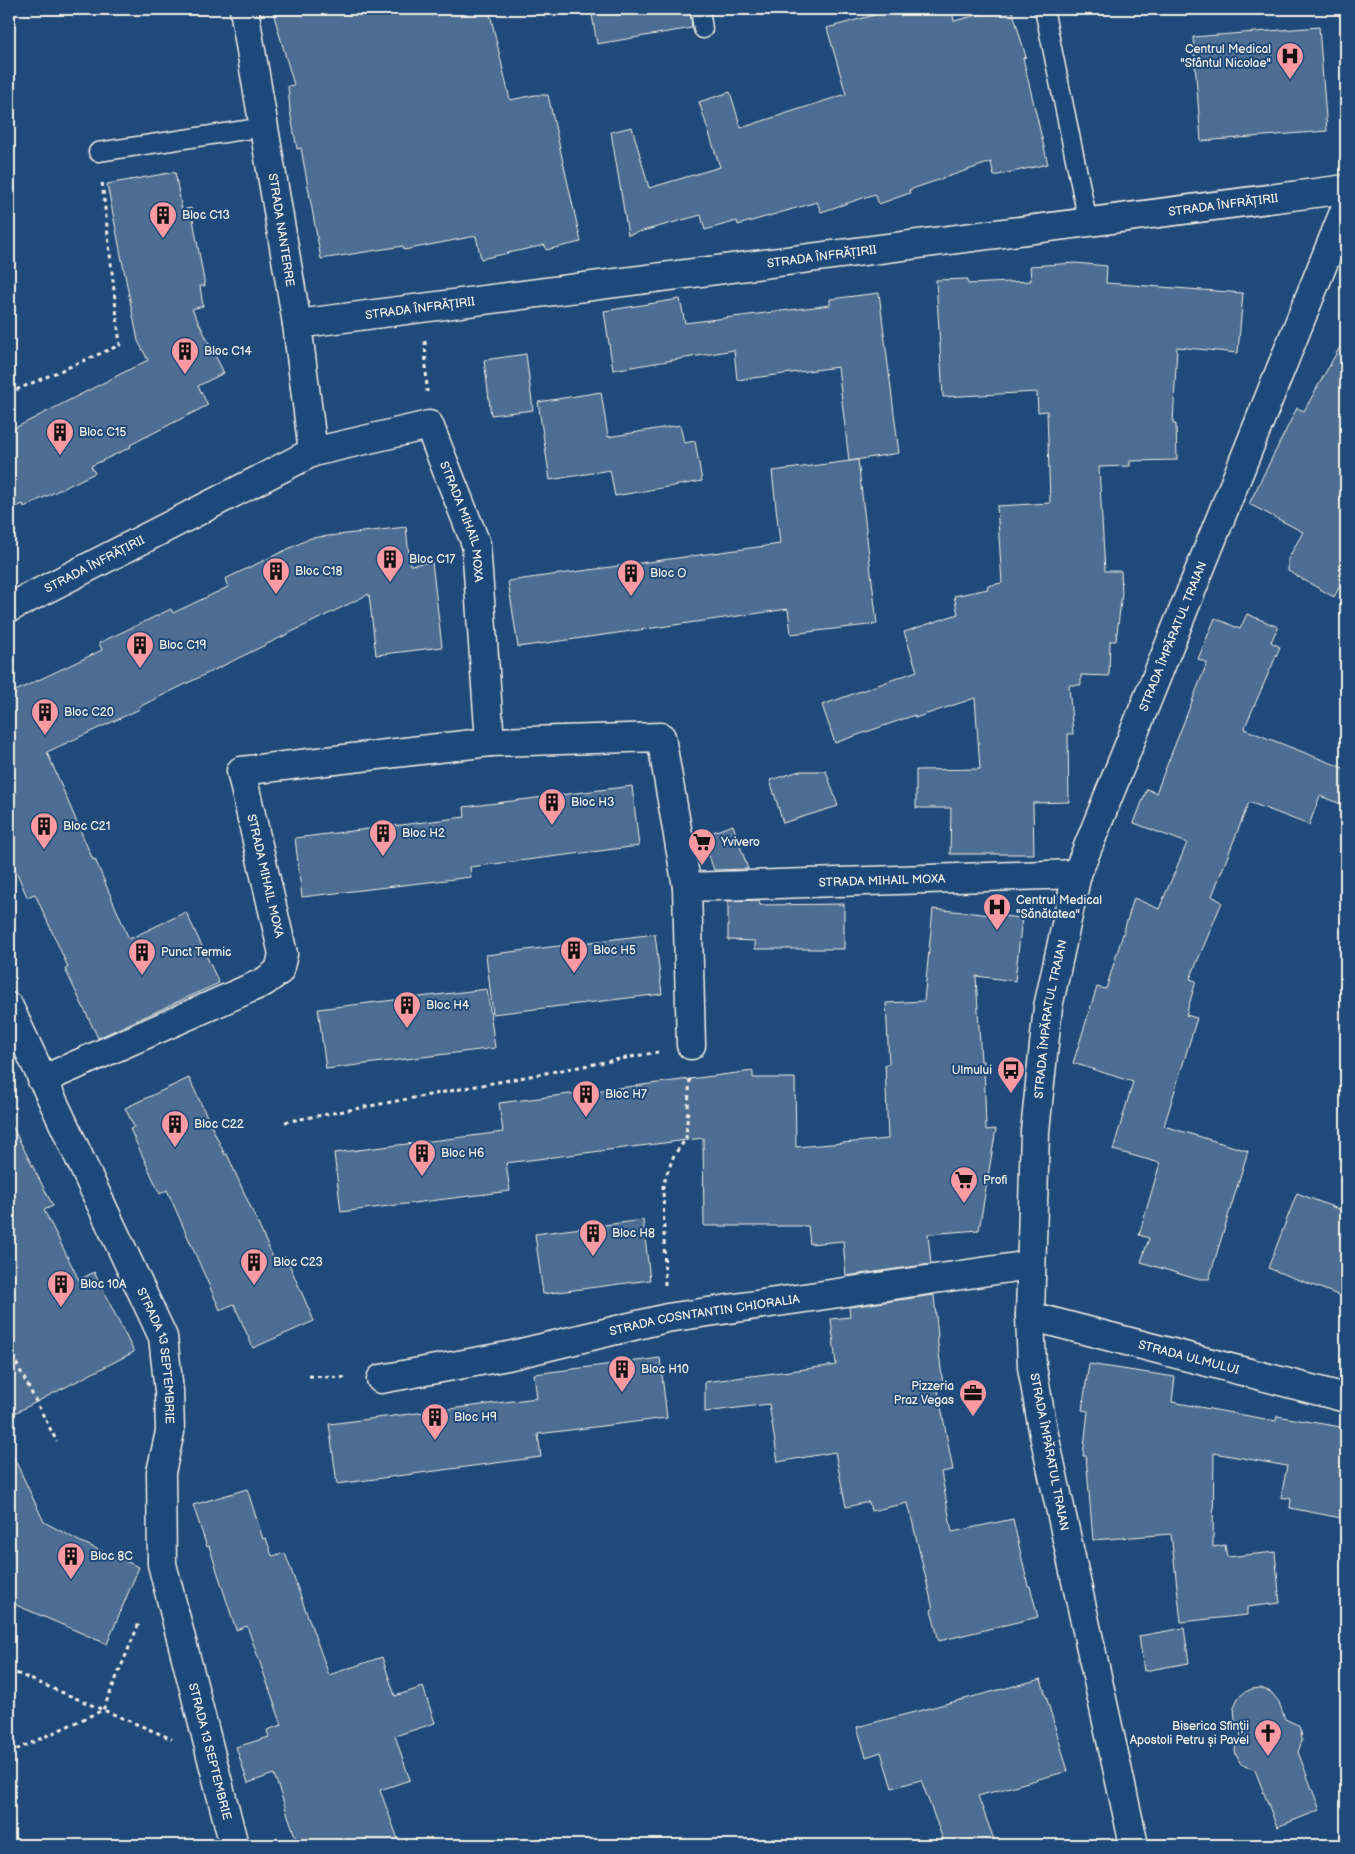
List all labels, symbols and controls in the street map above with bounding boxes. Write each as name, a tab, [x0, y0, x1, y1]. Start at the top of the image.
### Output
hospital icon: Centrul Medical "Sfântul Nicolae"	[1275, 41, 1305, 80]
place label: Centrul Medical "Sfântul Nicolae"	[1180, 42, 1271, 71]
street label: STRADA NANTERRE	[265, 172, 297, 288]
street label: STRADA ÎNFRĂȚIRII	[1168, 190, 1279, 219]
building icon: Bloc C13	[148, 200, 178, 239]
place label: Bloc C13	[182, 208, 230, 223]
street label: STRADA ÎNFRĂȚIRII	[766, 242, 878, 271]
street label: STRADA ÎNFRĂȚIRII	[364, 294, 476, 323]
building icon: Bloc C14	[170, 336, 200, 375]
place label: Bloc C14	[204, 344, 252, 359]
building icon: Bloc C15	[45, 417, 75, 456]
place label: Bloc C15	[79, 425, 126, 440]
street label: STRADA MIHAIL MOXA	[437, 459, 486, 583]
street label: STRADA ÎNFRĂȚIRII	[42, 532, 147, 596]
building icon: Bloc C17	[375, 544, 405, 583]
place label: Bloc C17	[409, 552, 455, 567]
building icon: Bloc C18	[261, 556, 291, 595]
building icon: Bloc O	[616, 558, 646, 597]
street label: STRADA ÎMPĂRATUL TRAIAN	[1136, 559, 1210, 714]
place label: Bloc C18	[295, 564, 342, 579]
place label: Bloc O	[650, 566, 686, 581]
building icon: Bloc C19	[125, 630, 155, 669]
place label: Bloc C19	[159, 638, 206, 653]
building icon: Bloc C20	[30, 697, 60, 736]
place label: Bloc C20	[64, 705, 114, 720]
building icon: Bloc H3	[537, 787, 567, 826]
place label: Bloc H3	[571, 795, 614, 810]
building icon: Bloc C21	[29, 811, 59, 850]
street label: STRADA MIHAIL MOXA	[243, 813, 287, 940]
building icon: Bloc H2	[368, 818, 398, 857]
place label: Bloc C21	[63, 819, 110, 834]
place label: Bloc H2	[402, 826, 445, 841]
supermarket icon: Yvivero	[687, 827, 717, 866]
place label: Yvivero	[720, 835, 760, 850]
street label: STRADA MIHAIL MOXA	[818, 871, 946, 890]
hospital icon: Centrul Medical "Sănătatea"	[982, 892, 1012, 931]
place label: Centrul Medical "Sănătatea"	[1016, 893, 1102, 922]
building icon: Bloc H5	[559, 935, 589, 974]
building icon: Punct Termic	[127, 937, 157, 976]
street label: STRADA ÎMPĂRATUL TRAIAN	[1031, 938, 1070, 1099]
place label: Bloc H5	[593, 943, 636, 958]
place label: Punct Termic	[161, 945, 231, 960]
building icon: Bloc H4	[392, 990, 422, 1029]
place label: Bloc H4	[426, 998, 470, 1013]
bus stop icon: Ulmului	[996, 1055, 1026, 1094]
place label: Ulmului	[952, 1063, 992, 1078]
building icon: Bloc H7	[571, 1079, 601, 1118]
place label: Bloc H7	[605, 1087, 647, 1102]
building icon: Bloc C22	[160, 1109, 190, 1148]
place label: Bloc C22	[194, 1117, 244, 1132]
building icon: Bloc H6	[407, 1138, 437, 1177]
place label: Bloc H6	[441, 1146, 484, 1161]
supermarket icon: Profi	[949, 1165, 979, 1204]
place label: Profi	[983, 1173, 1007, 1188]
building icon: Bloc H8	[578, 1218, 608, 1257]
place label: Bloc H8	[612, 1226, 655, 1241]
building icon: Bloc C23	[239, 1247, 269, 1286]
place label: Bloc C23	[273, 1255, 323, 1270]
building icon: Bloc 10A	[46, 1269, 76, 1308]
place label: Bloc 10A	[80, 1277, 127, 1292]
street label: STRADA 13 SEPTEMBRIE	[134, 1285, 177, 1424]
street label: STRADA COSNTANTIN CHIORALIA	[608, 1291, 801, 1339]
street label: STRADA ULMULUI	[1137, 1337, 1241, 1378]
building icon: Bloc H10	[607, 1354, 637, 1393]
place label: Bloc H10	[641, 1362, 689, 1377]
street label: STRADA ÎMPĂRATUL TRAIAN	[1026, 1371, 1074, 1532]
office icon: Pizzeria Praz Vegas	[958, 1378, 988, 1417]
place label: Pizzeria Praz Vegas	[894, 1379, 954, 1408]
building icon: Bloc H9	[420, 1402, 450, 1441]
place label: Bloc H9	[454, 1410, 497, 1425]
building icon: Bloc 8C	[56, 1541, 86, 1580]
place label: Bloc 8C	[90, 1549, 133, 1564]
street label: STRADA 13 SEPTEMBRIE	[185, 1681, 235, 1822]
church icon: Biserica Sfinții Apostoli Petru și Pavel	[1253, 1718, 1283, 1757]
place label: Biserica Sfinții Apostoli Petru și Pavel	[1130, 1719, 1249, 1748]

